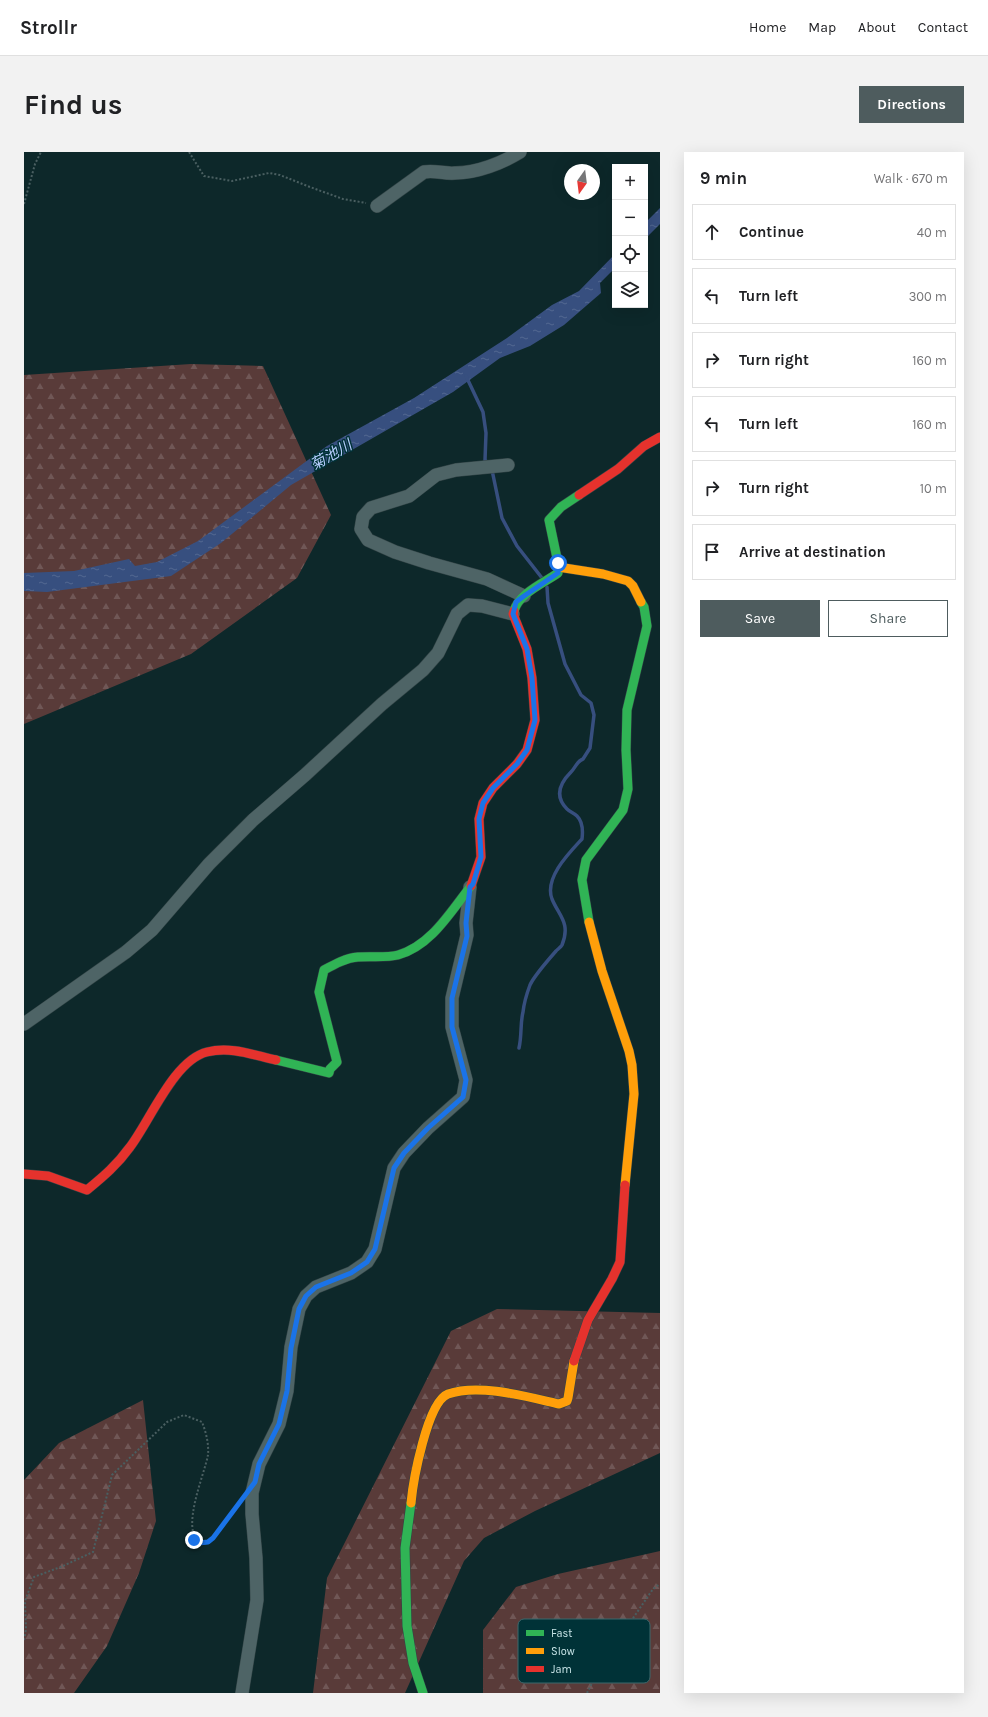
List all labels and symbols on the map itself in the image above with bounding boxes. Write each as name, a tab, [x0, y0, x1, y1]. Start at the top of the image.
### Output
north arrow	[564, 164, 600, 200]
water label: 菊池川	[307, 435, 357, 474]
route start	[549, 554, 567, 572]
route end	[185, 1531, 203, 1549]
legend	[518, 1619, 650, 1683]
text: Fast	[551, 1627, 572, 1640]
text: Slow	[551, 1645, 575, 1658]
text: Jam	[551, 1663, 572, 1676]

